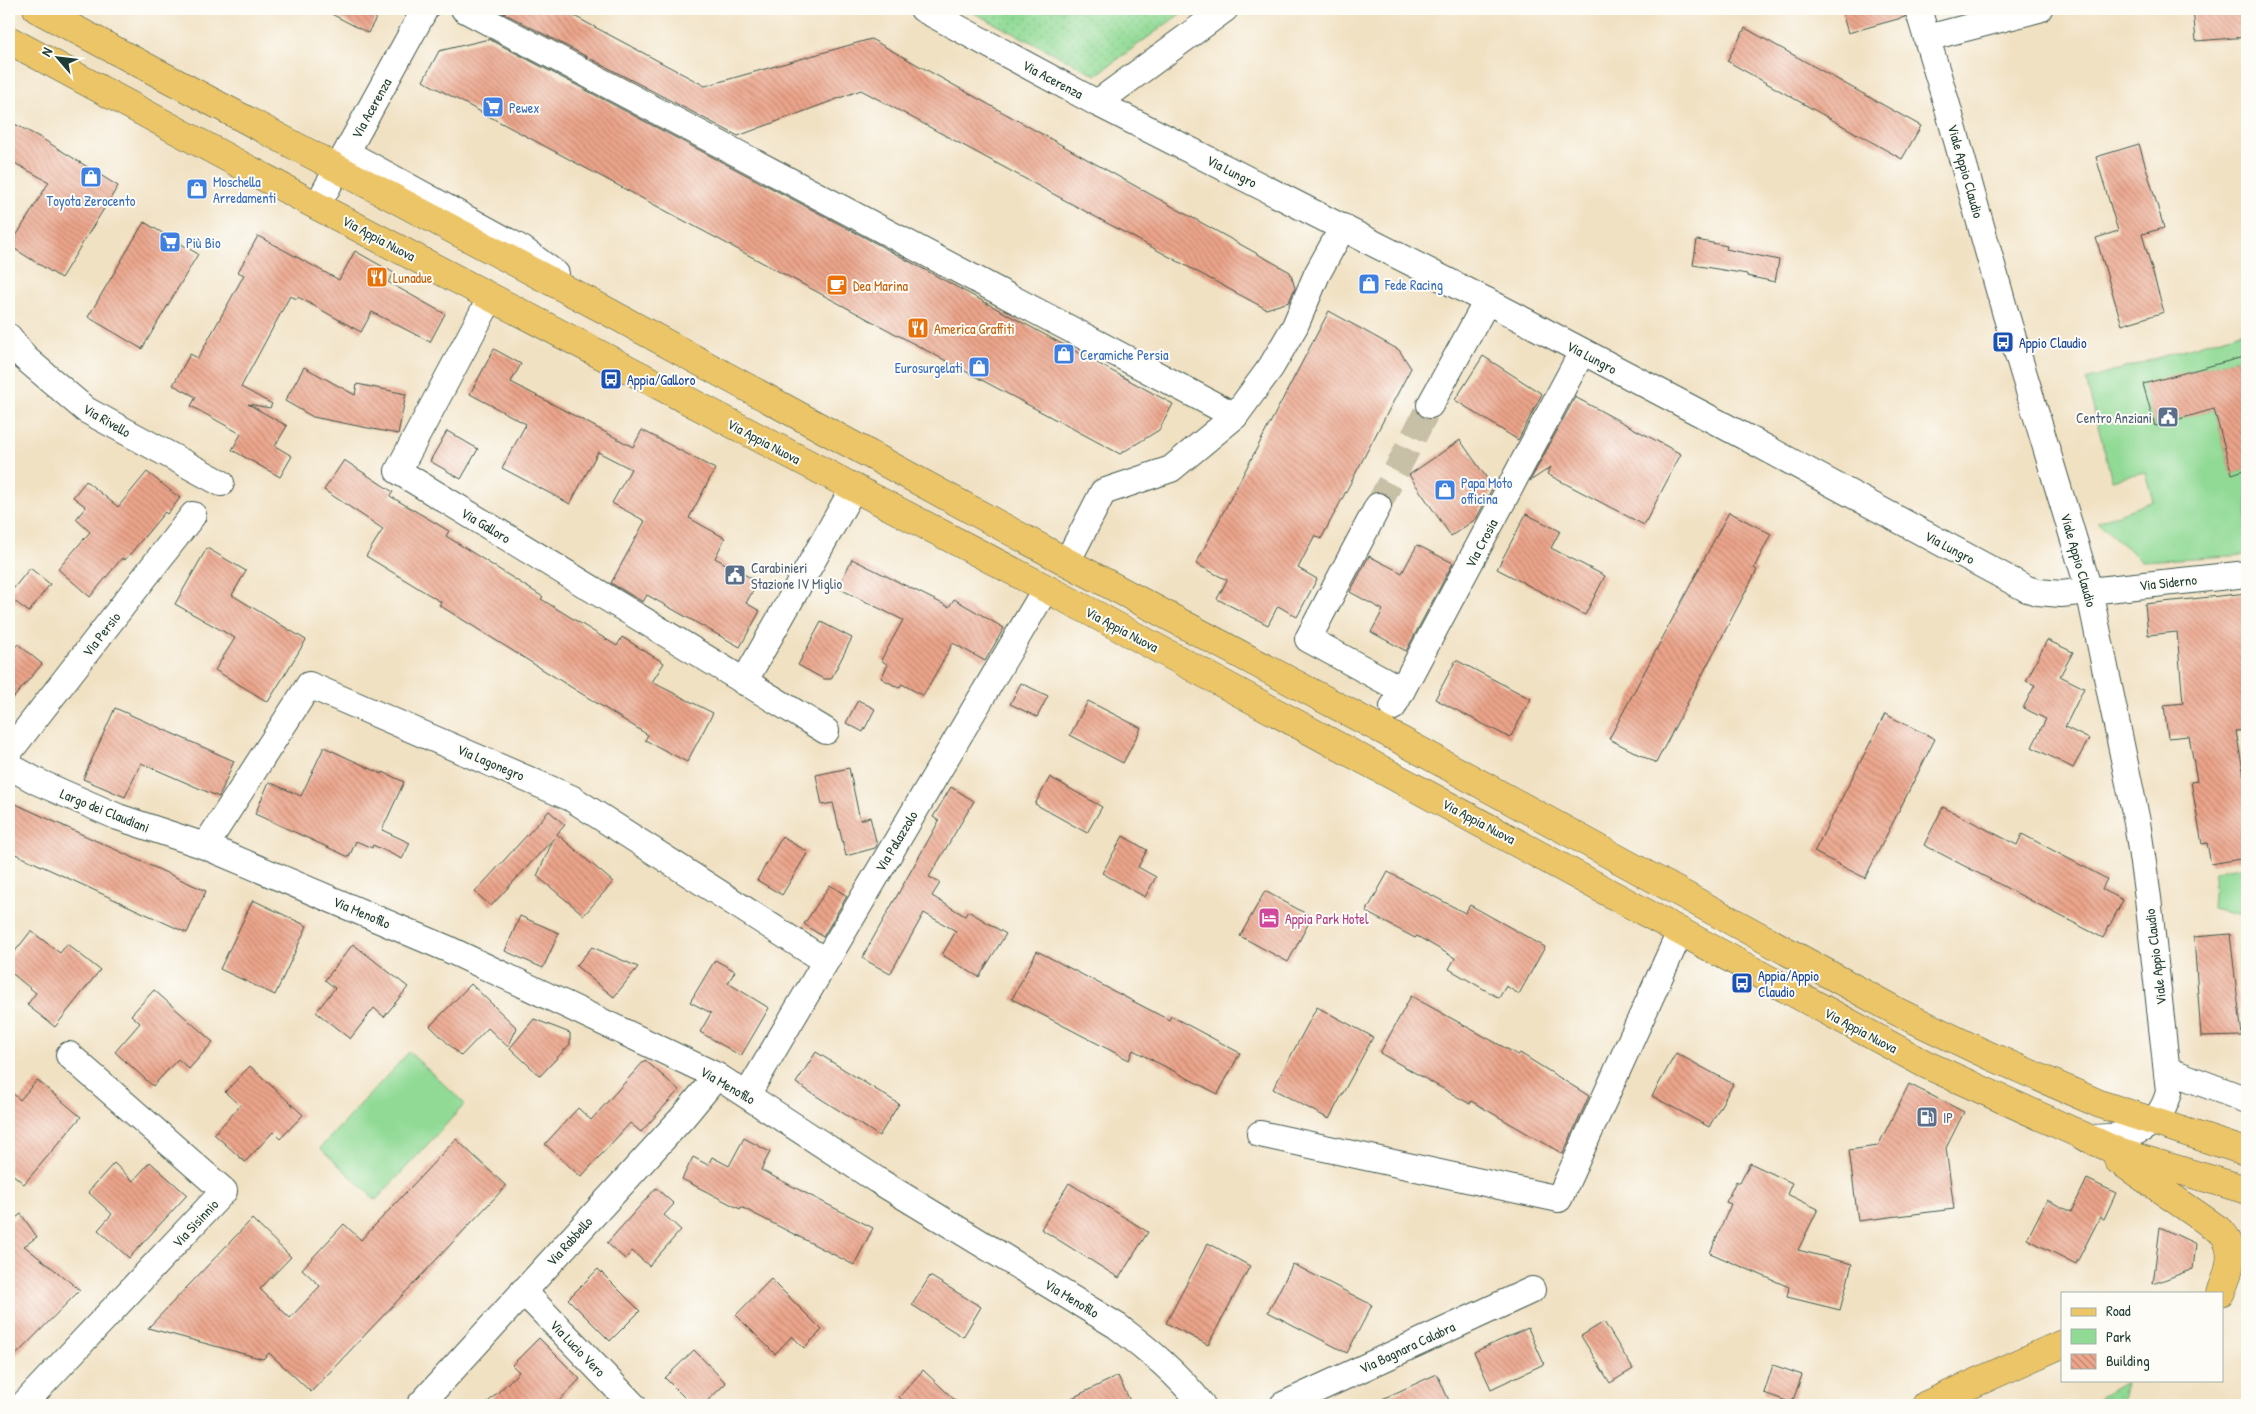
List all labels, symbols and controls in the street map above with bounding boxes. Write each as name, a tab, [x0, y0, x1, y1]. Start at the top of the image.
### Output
north arrow	[32, 32, 82, 82]
text: N	[36, 43, 56, 59]
street label: Via Acerenza	[1019, 55, 1087, 103]
street label: Via Acerenza	[347, 74, 396, 142]
supermarket icon: Pewex	[481, 95, 505, 119]
place label: Pewex	[509, 98, 540, 117]
street label: Viale Appio Claudio	[1943, 122, 1989, 221]
street label: Via Lungro	[1203, 150, 1261, 193]
shop icon: Toyota Zerocento	[79, 165, 103, 189]
place label: Moschella Arredamenti	[213, 172, 277, 207]
shop icon: Moschella Arredamenti	[185, 177, 209, 201]
place label: Toyota Zerocento	[47, 191, 136, 211]
street label: Via Appia Nuova	[339, 211, 419, 266]
supermarket icon: Più Bio	[158, 230, 182, 254]
place label: Più Bio	[186, 233, 221, 252]
restaurant icon: Lunadue	[365, 265, 389, 289]
place label: Lunadue	[393, 268, 433, 287]
shop icon: Fede Racing	[1357, 272, 1381, 296]
cafe icon: Dea Marina	[825, 273, 849, 297]
place label: Fede Racing	[1384, 275, 1443, 295]
place label: Dea Marina	[853, 276, 909, 295]
restaurant icon: America Graffiti	[906, 316, 930, 340]
place label: America Graffiti	[934, 319, 1015, 338]
bus stop icon: Appio Claudio	[1991, 330, 2015, 354]
place label: Appio Claudio	[2019, 333, 2087, 353]
street label: Via Lungro	[1563, 336, 1621, 379]
shop icon: Ceramiche Persia	[1052, 342, 1076, 366]
place label: Ceramiche Persia	[1080, 345, 1169, 364]
shop icon: Eurosurgelati	[967, 355, 991, 379]
place label: Eurosurgelati	[895, 358, 963, 378]
bus stop icon: Appia/Galloro	[599, 367, 623, 391]
place label: Appia/Galloro	[627, 370, 696, 390]
street label: Via Rivello	[80, 399, 135, 441]
public building icon: Centro Anziani	[2156, 405, 2180, 429]
place label: Centro Anziani	[2076, 408, 2152, 427]
street label: Via Appia Nuova	[724, 414, 804, 469]
place label: Papa Moto officina	[1461, 473, 1513, 508]
shop icon: Papa Moto officina	[1433, 478, 1457, 502]
street label: Via Galloro	[458, 503, 515, 547]
street label: Viale Appio Claudio	[2056, 511, 2102, 610]
street label: Via Crosia	[1460, 515, 1502, 571]
street label: Via Lungro	[1921, 526, 1979, 569]
place label: Carabinieri Stazione IV Miglio	[751, 558, 843, 594]
public building icon: Carabinieri Stazione IV Miglio	[723, 563, 747, 587]
street label: Via Siderno	[2138, 570, 2198, 594]
street label: Via Appia Nuova	[1082, 602, 1162, 657]
street label: Via Persio	[78, 608, 125, 660]
street label: Via Lagonegro	[454, 739, 528, 786]
street label: Largo dei Claudiani	[57, 783, 152, 837]
street label: Via Appia Nuova	[1439, 794, 1519, 849]
street label: Via Palazzolo	[870, 807, 922, 875]
street label: Via Menofilo	[330, 891, 394, 933]
hotel icon: Appia Park Hotel	[1257, 906, 1281, 930]
street label: Viale Appio Claudio	[2140, 907, 2171, 1006]
place label: Appia Park Hotel	[1285, 909, 1369, 929]
place label: Appia/Appio Claudio	[1758, 966, 1819, 1001]
bus stop icon: Appia/Appio Claudio	[1730, 971, 1754, 995]
street label: Via Appia Nuova	[1821, 1003, 1901, 1058]
street label: Via Menofilo	[697, 1062, 759, 1109]
fuel station icon: IP	[1915, 1105, 1939, 1129]
place label: IP	[1943, 1108, 1953, 1127]
street label: Via Sisinnio	[168, 1195, 222, 1251]
street label: Via Rabbello	[542, 1212, 596, 1270]
street label: Via Menofilo	[1041, 1274, 1103, 1322]
legend	[2061, 1292, 2224, 1382]
text: Road	[2106, 1300, 2131, 1321]
street label: Via Lucio Vero	[546, 1315, 610, 1381]
street label: Via Bagnara Calabra	[1356, 1316, 1459, 1378]
text: Park	[2106, 1326, 2131, 1347]
text: Building	[2106, 1350, 2150, 1371]

